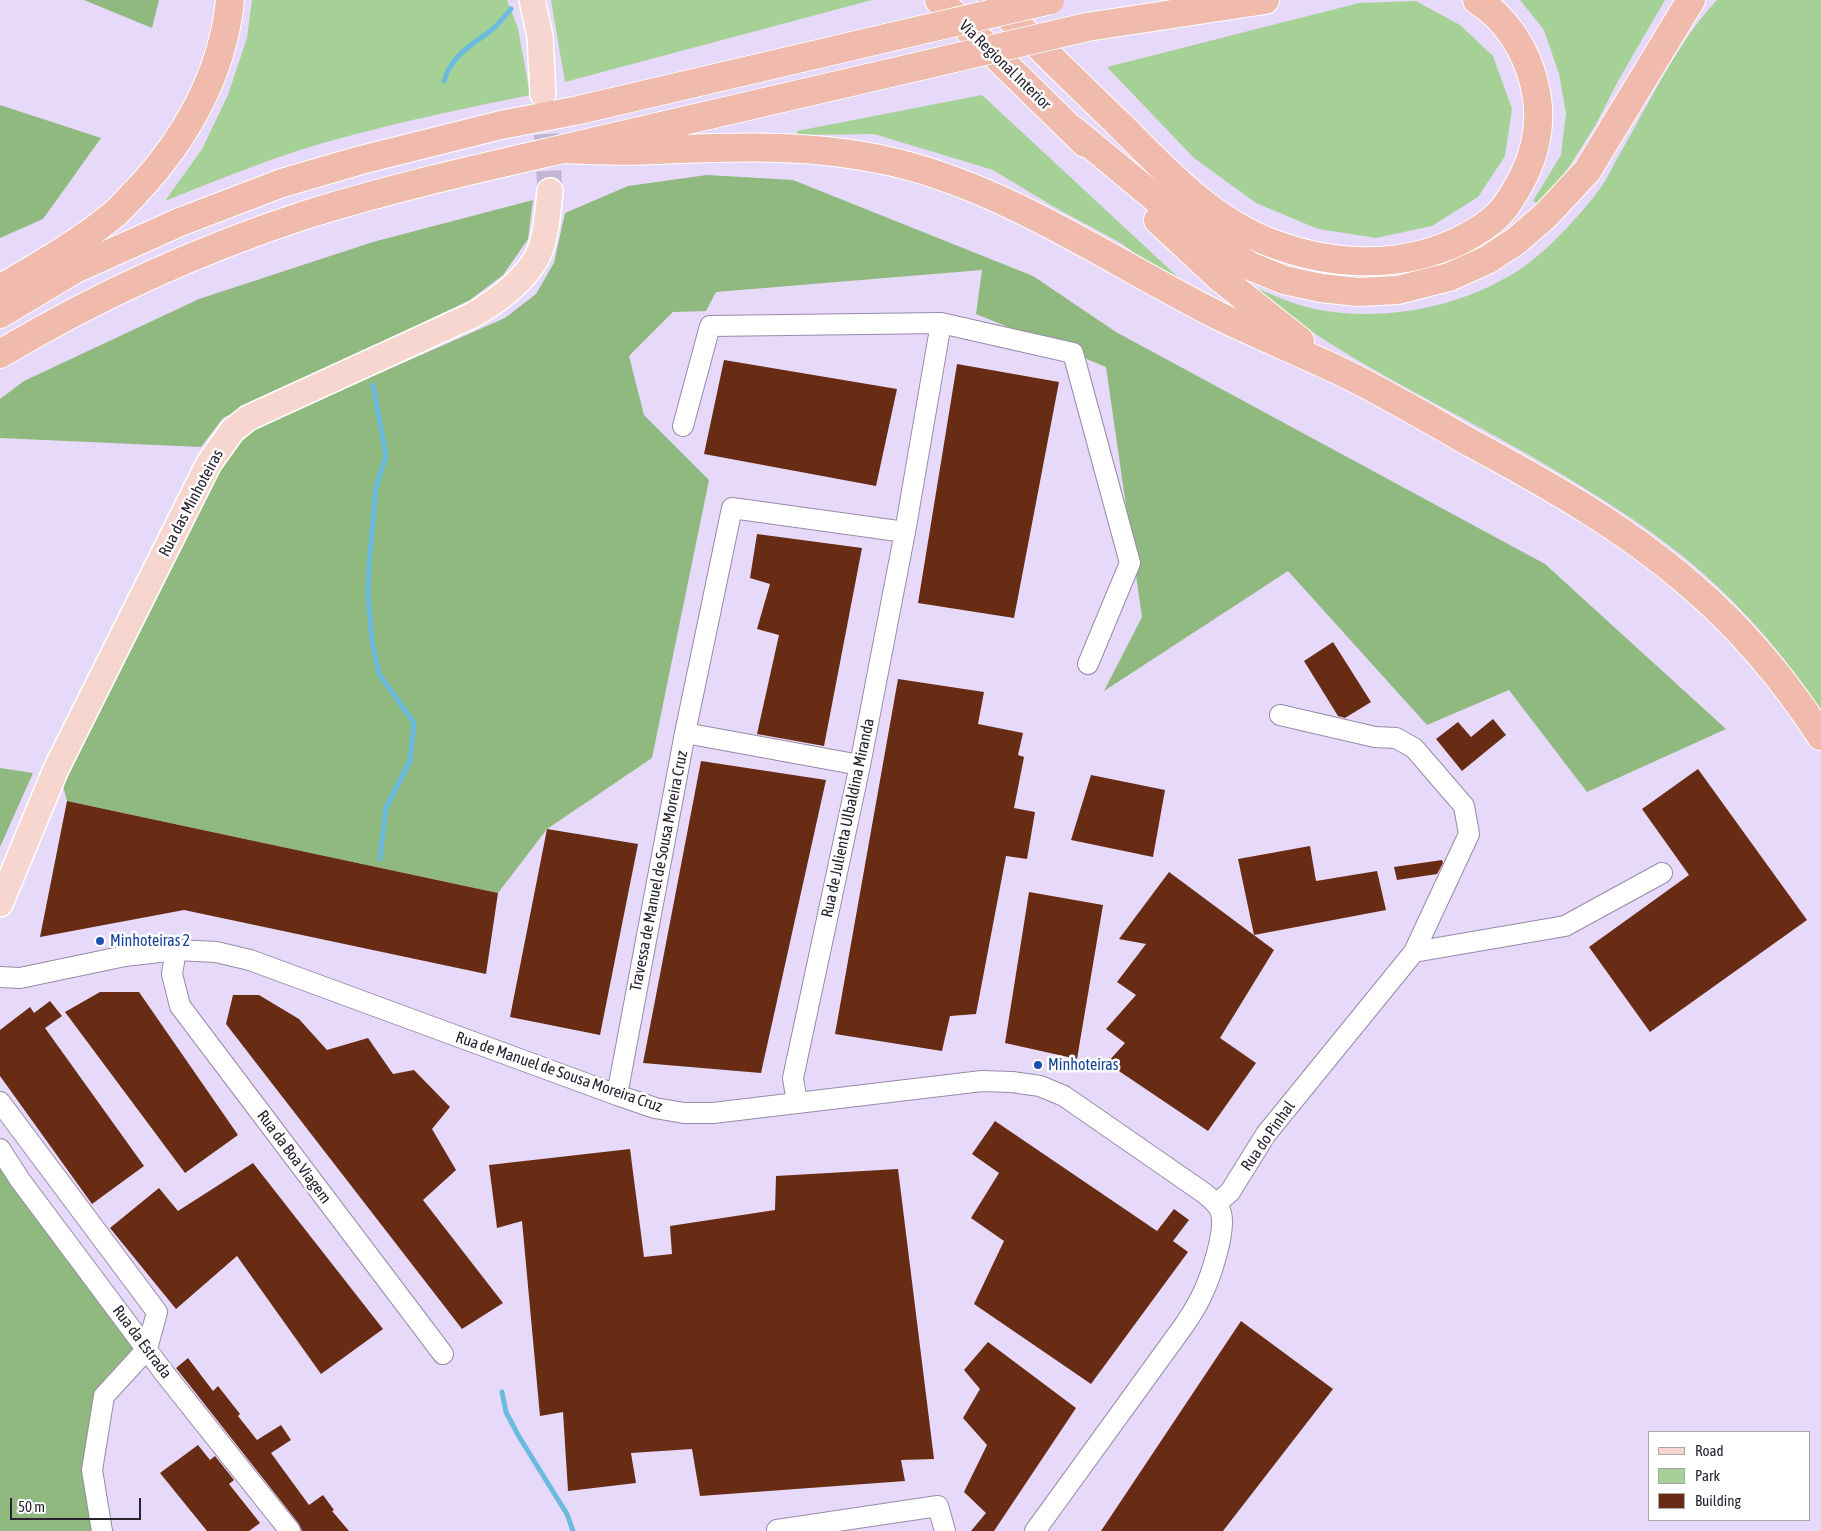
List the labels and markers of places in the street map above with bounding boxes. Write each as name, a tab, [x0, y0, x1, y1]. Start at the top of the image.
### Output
place label: Minhoteiras 2	[110, 931, 190, 951]
marker: Minhoteiras 2	[94, 935, 106, 947]
place label: Minhoteiras	[1048, 1055, 1118, 1075]
marker: Minhoteiras	[1032, 1059, 1044, 1071]

